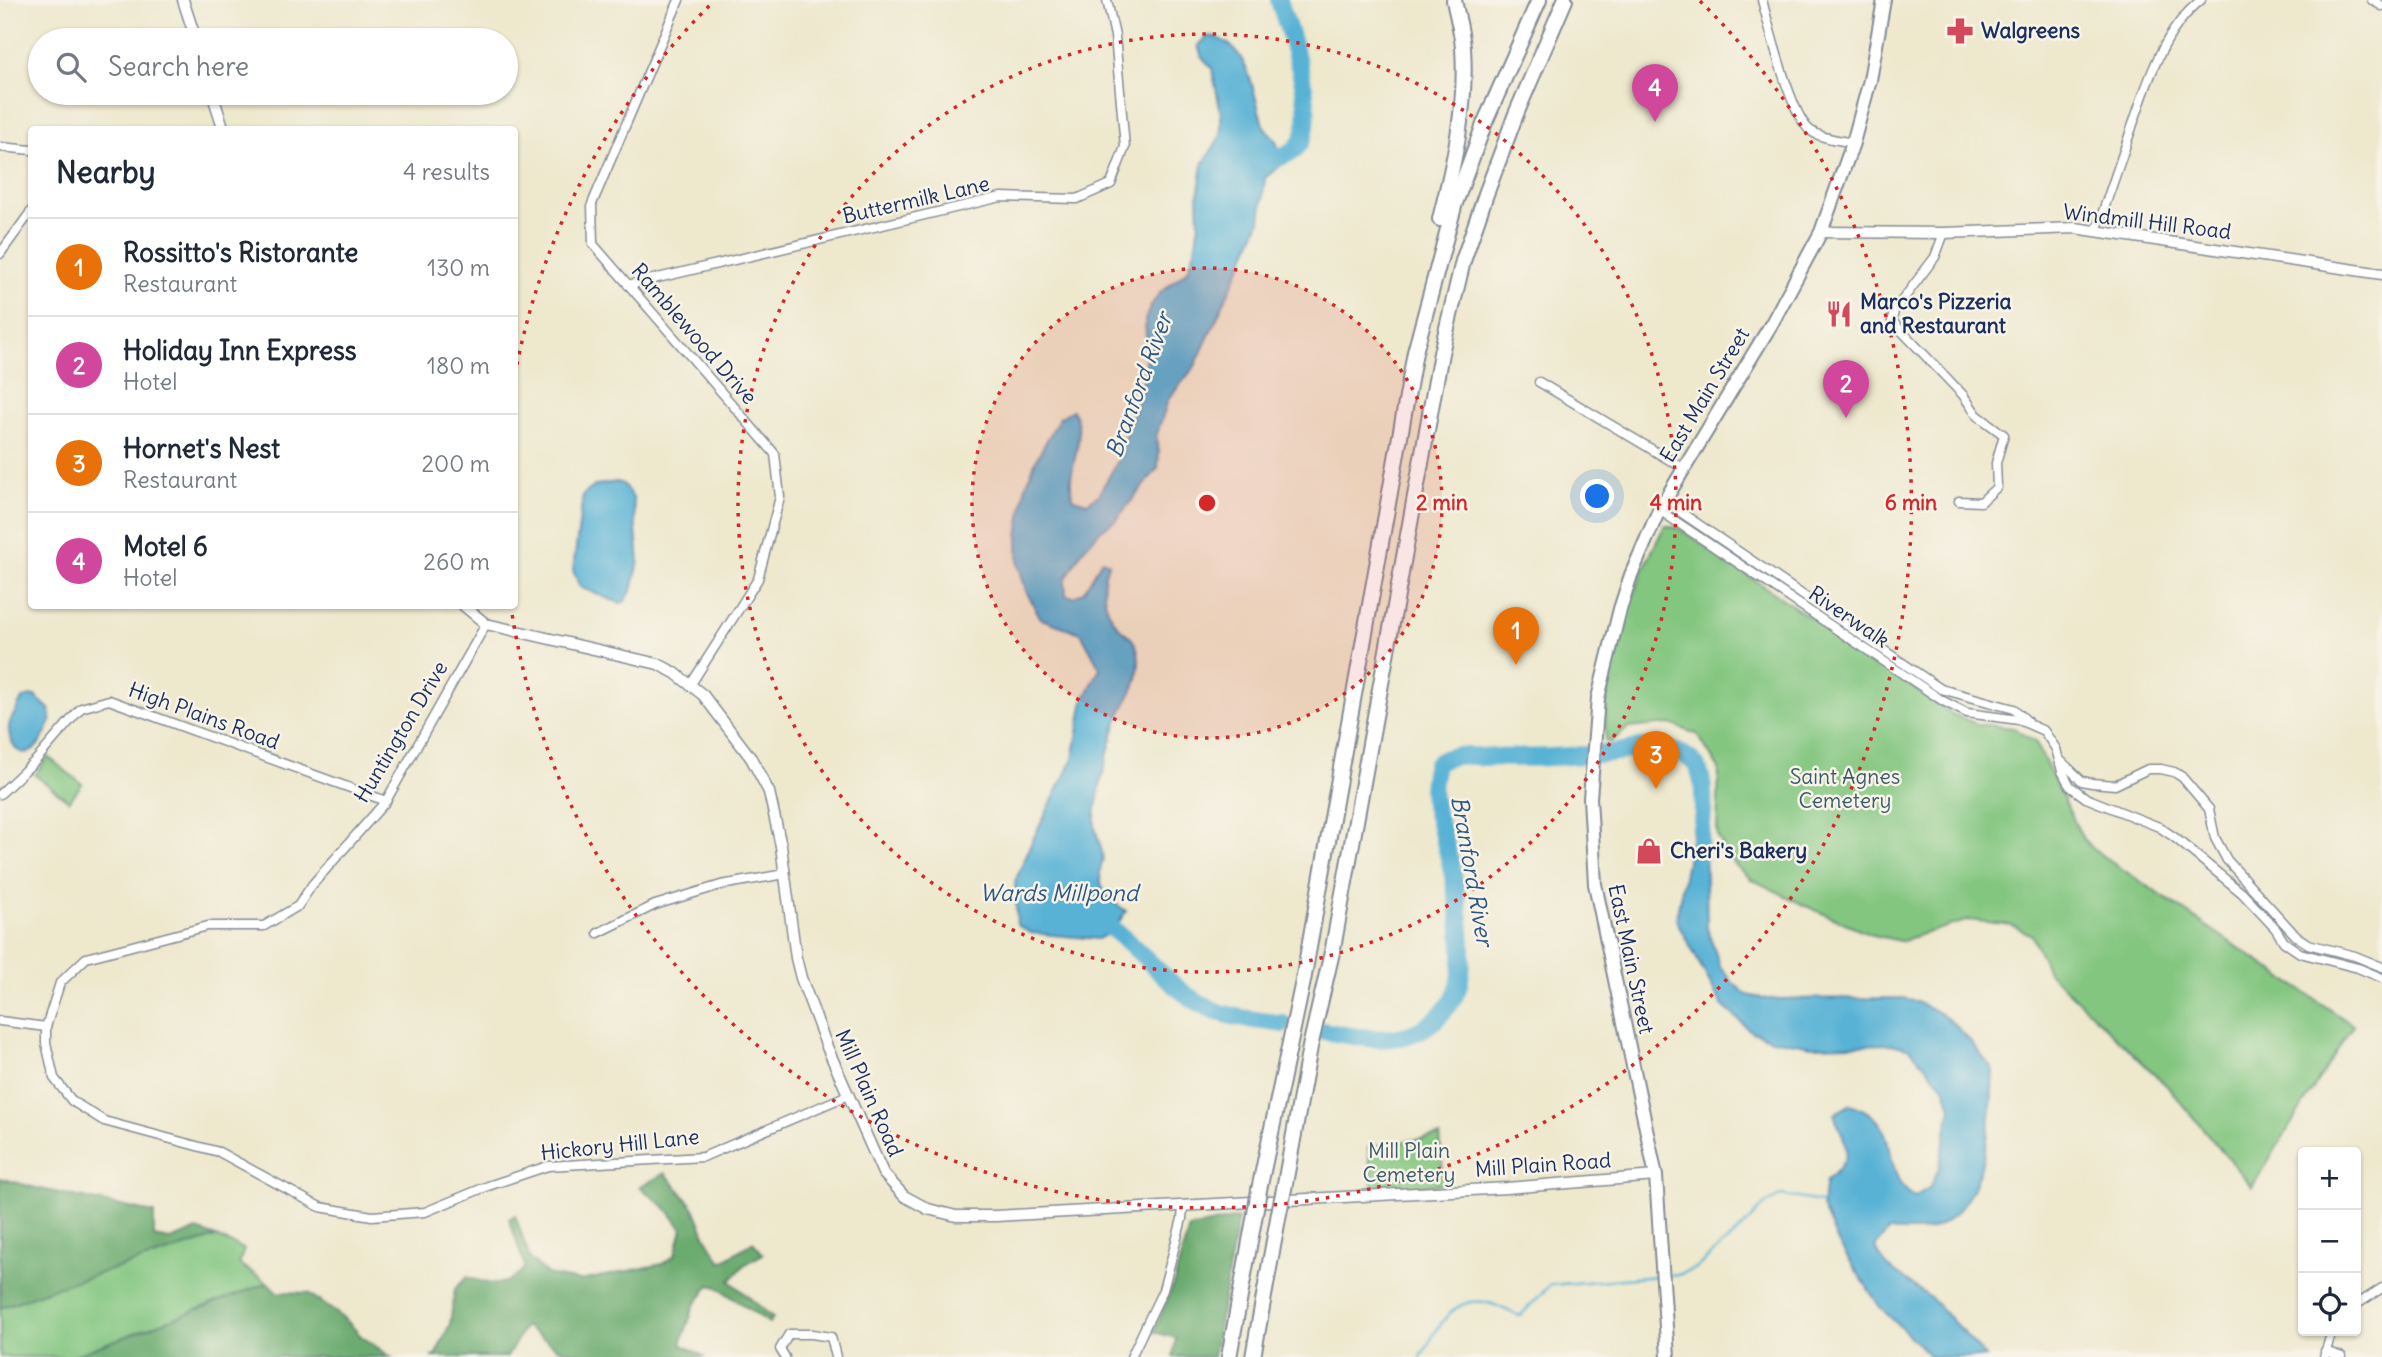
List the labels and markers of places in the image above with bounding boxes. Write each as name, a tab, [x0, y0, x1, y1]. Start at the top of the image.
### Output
pharmacy icon: Walgreens	[1945, 16, 1975, 46]
place label: Walgreens	[1981, 17, 2081, 44]
pin: 4	[1632, 64, 1678, 122]
place label: Marco's Pizzeria and Restaurant	[1860, 288, 2011, 339]
restaurant icon: Marco's Pizzeria and Restaurant	[1824, 299, 1854, 329]
pin: 2	[1823, 360, 1869, 418]
centre of rings	[1195, 491, 1219, 515]
pin: 1	[1493, 607, 1539, 665]
pin: 3	[1633, 731, 1679, 789]
shop icon: Cheri's Bakery	[1634, 836, 1664, 866]
place label: Cheri's Bakery	[1670, 837, 1807, 864]

